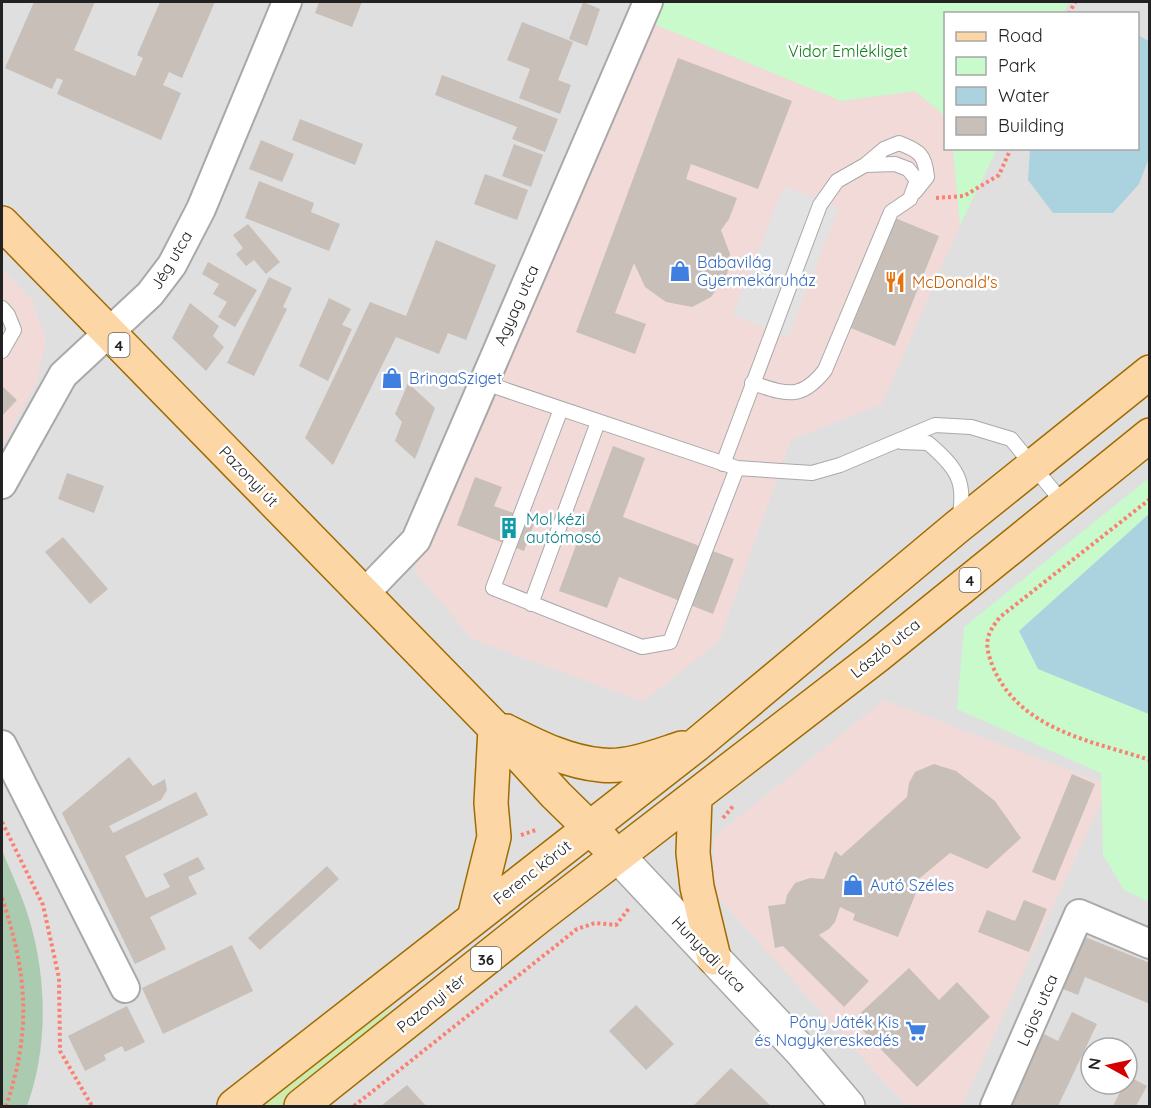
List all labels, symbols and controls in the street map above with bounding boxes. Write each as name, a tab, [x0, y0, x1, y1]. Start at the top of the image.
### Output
legend	[944, 12, 1139, 150]
text: Road	[998, 24, 1043, 47]
park label: Vidor Emlékliget	[788, 41, 908, 61]
text: Park	[998, 54, 1036, 77]
text: Water	[998, 84, 1049, 107]
text: Building	[998, 114, 1064, 137]
street label: Jég utca	[146, 227, 196, 293]
place label: Babavilág Gyermekáruház	[697, 252, 816, 290]
shop icon: Babavilág Gyermekáruház	[668, 259, 692, 283]
street label: Agyag utca	[489, 262, 543, 348]
restaurant icon: McDonald's	[883, 270, 907, 294]
place label: McDonald's	[912, 272, 998, 292]
road number: 4	[108, 333, 130, 357]
shop icon: BringaSziget	[380, 366, 404, 390]
place label: BringaSziget	[409, 368, 502, 388]
street label: Pazonyi út	[215, 441, 283, 511]
place label: Mol kézi autómosó	[526, 509, 601, 547]
building icon: Mol kézi autómosó	[497, 516, 521, 540]
road number: 4	[960, 568, 980, 592]
street label: László utca	[846, 614, 924, 682]
street label: Ferenc körút	[489, 835, 575, 909]
shop icon: Autó Széles	[841, 873, 865, 897]
place label: Autó Széles	[870, 875, 954, 895]
street label: Hunyadi utca	[668, 912, 750, 996]
road number: 36	[471, 947, 501, 971]
street label: Pazonyi tér	[392, 969, 470, 1037]
street label: Lajos utca	[1012, 971, 1062, 1049]
place label: Póny Játék Kis és Nagykereskedés	[755, 1012, 899, 1050]
supermarket icon: Póny Játék Kis és Nagykereskedés	[904, 1019, 928, 1043]
north arrow	[1079, 1036, 1139, 1096]
text: N	[1083, 1057, 1105, 1071]

